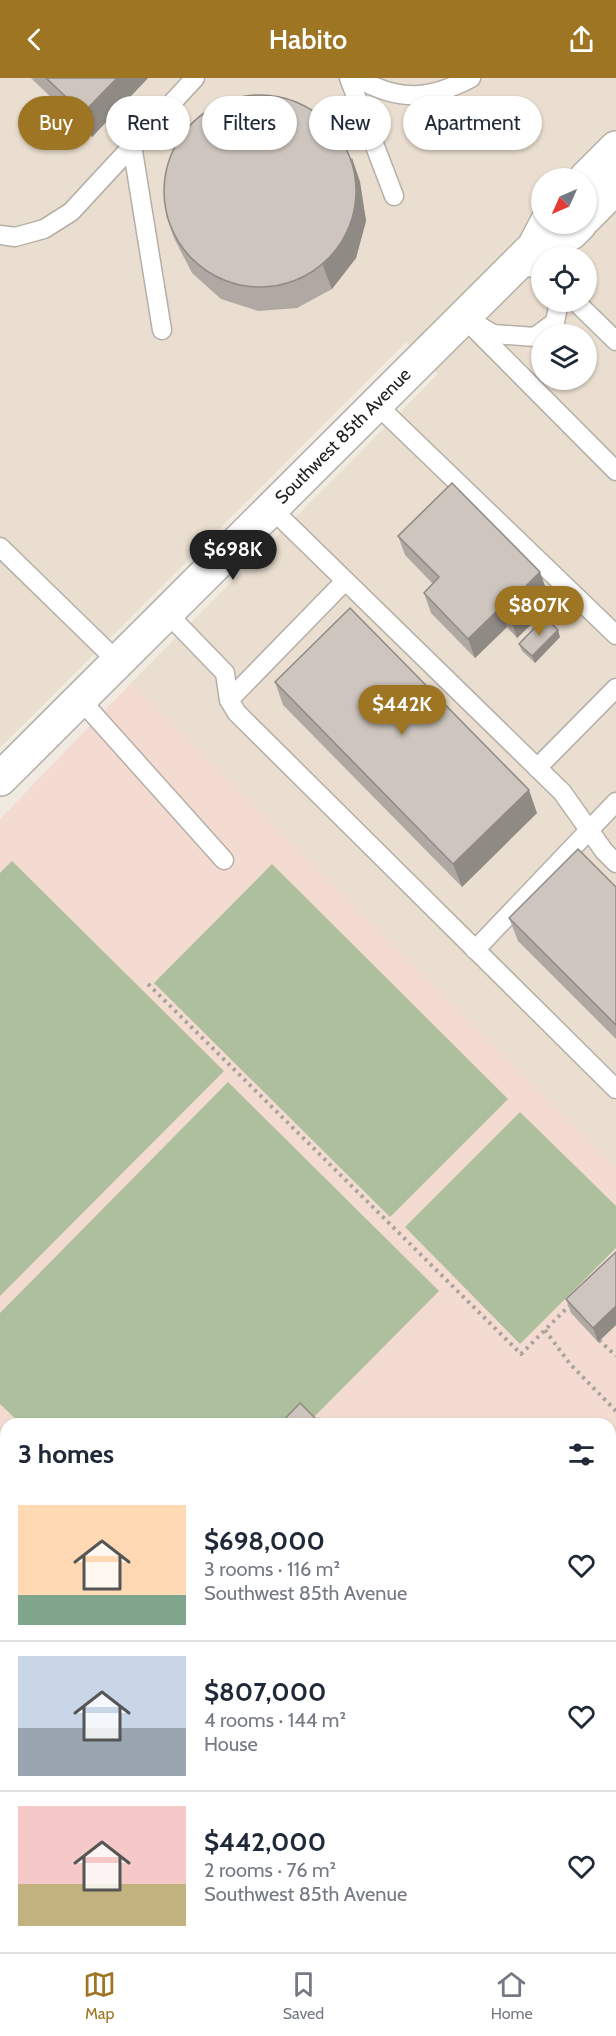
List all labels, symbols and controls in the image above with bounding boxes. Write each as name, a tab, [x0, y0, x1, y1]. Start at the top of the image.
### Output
icon: back	[18, 23, 51, 56]
text: Habito	[269, 23, 347, 56]
icon: share	[565, 23, 598, 56]
chip: Buy	[18, 96, 94, 150]
chip: Rent	[106, 96, 190, 150]
chip: Filters	[202, 96, 297, 150]
chip: New	[309, 96, 391, 150]
chip: Apartment	[403, 96, 542, 150]
north arrow	[531, 168, 597, 234]
map controls	[531, 168, 597, 390]
button: locate	[531, 246, 597, 312]
button: layers	[531, 324, 597, 390]
street label: Southwest 85th Avenue	[271, 364, 415, 508]
pin: $698K	[191, 530, 275, 581]
text: $698K	[204, 537, 262, 561]
pin: $807K	[497, 586, 581, 637]
text: $807K	[509, 593, 569, 617]
pin: $442K	[360, 685, 444, 736]
text: $442K	[372, 692, 432, 716]
text: 3 homes	[18, 1438, 114, 1470]
icon: filters	[565, 1438, 598, 1471]
text: $698,000	[204, 1525, 325, 1557]
icon: home	[66, 1529, 138, 1601]
icon: heart	[565, 1549, 598, 1582]
text: 3 rooms · 116 m²	[204, 1557, 340, 1581]
text: Southwest 85th Avenue	[204, 1581, 407, 1605]
text: $807,000	[204, 1676, 326, 1708]
icon: home	[66, 1680, 138, 1752]
icon: heart	[565, 1700, 598, 1733]
text: 4 rooms · 144 m²	[204, 1708, 346, 1732]
text: House	[204, 1732, 258, 1756]
text: $442,000	[204, 1826, 326, 1858]
icon: home	[66, 1830, 138, 1902]
icon: heart	[565, 1850, 598, 1883]
text: 2 rooms · 76 m²	[204, 1858, 336, 1882]
text: Southwest 85th Avenue	[204, 1882, 407, 1906]
tab: Map	[83, 1968, 116, 2023]
tab: Saved	[283, 1968, 324, 2023]
tab: Home	[491, 1968, 533, 2023]

